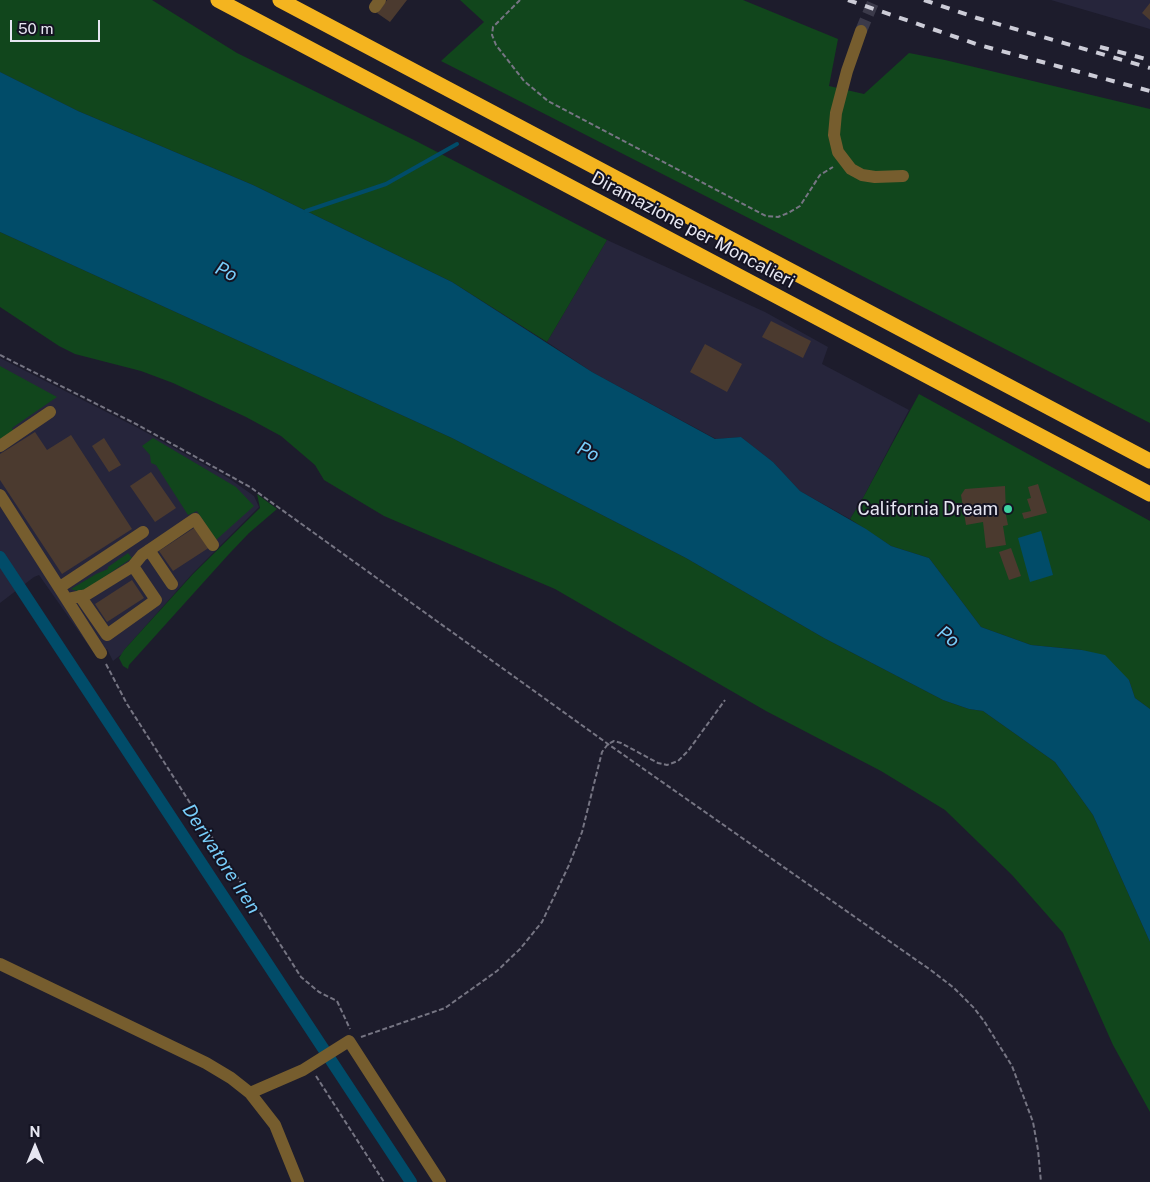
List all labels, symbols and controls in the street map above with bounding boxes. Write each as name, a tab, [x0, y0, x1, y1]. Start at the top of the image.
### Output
scale bar	[12, 10, 102, 42]
text: 50 m	[18, 20, 53, 37]
street label: Diramazione per Moncalieri	[588, 167, 798, 293]
water label: Po	[211, 257, 241, 287]
water label: Po	[573, 437, 603, 467]
place label: California Dream	[858, 498, 998, 520]
marker: California Dream	[1002, 503, 1014, 515]
water label: Po	[932, 621, 964, 653]
water label: Derivatore Iren	[177, 800, 265, 918]
north arrow	[10, 1122, 60, 1172]
text: N	[30, 1124, 40, 1140]

